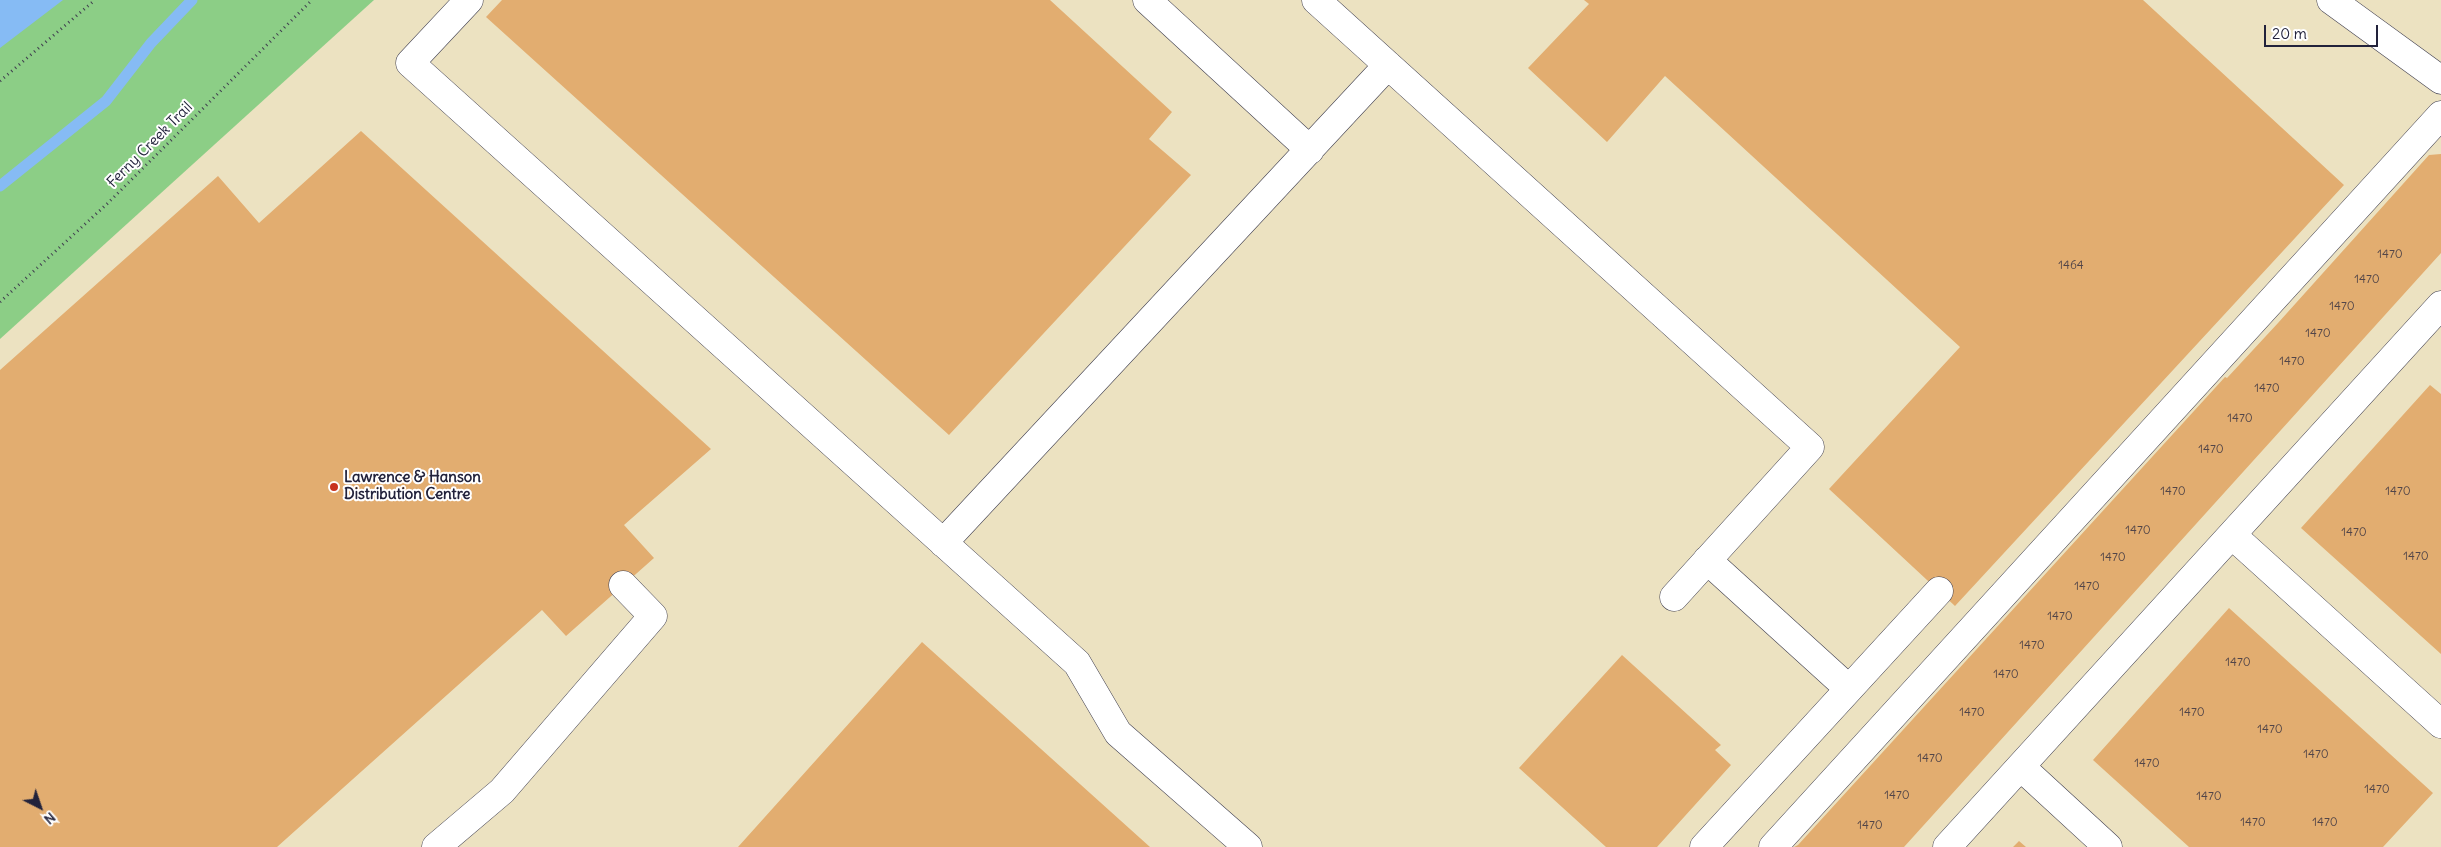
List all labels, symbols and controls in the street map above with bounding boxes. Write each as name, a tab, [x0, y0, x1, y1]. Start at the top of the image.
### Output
scale bar	[2266, 15, 2380, 47]
text: 20 m	[2272, 24, 2307, 43]
street label: Ferny Creek Trail	[104, 99, 196, 191]
house number: 1470	[2377, 248, 2403, 262]
house number: 1464	[2058, 259, 2084, 273]
house number: 1470	[2354, 273, 2380, 287]
house number: 1470	[2329, 300, 2355, 314]
house number: 1470	[2305, 327, 2331, 341]
house number: 1470	[2279, 355, 2305, 369]
house number: 1470	[2254, 382, 2280, 396]
house number: 1470	[2227, 412, 2253, 426]
house number: 1470	[2198, 443, 2224, 457]
place label: Lawrence & Hanson Distribution Centre	[344, 469, 481, 504]
marker: Lawrence & Hanson Distribution Centre	[328, 481, 340, 493]
house number: 1470	[2160, 485, 2186, 499]
house number: 1470	[2385, 485, 2411, 499]
house number: 1470	[2125, 524, 2151, 538]
house number: 1470	[2341, 526, 2367, 540]
house number: 1470	[2403, 550, 2429, 564]
house number: 1470	[2100, 551, 2126, 565]
house number: 1470	[2074, 580, 2100, 594]
house number: 1470	[2047, 610, 2073, 624]
house number: 1470	[2019, 639, 2045, 653]
house number: 1470	[2225, 656, 2251, 670]
house number: 1470	[1993, 668, 2019, 682]
house number: 1470	[1959, 706, 1985, 720]
house number: 1470	[2179, 706, 2205, 720]
house number: 1470	[2257, 723, 2283, 737]
house number: 1470	[2303, 748, 2329, 762]
house number: 1470	[1917, 752, 1943, 766]
house number: 1470	[2134, 757, 2160, 771]
north arrow	[15, 782, 65, 832]
house number: 1470	[2364, 783, 2390, 797]
house number: 1470	[1884, 789, 1910, 803]
house number: 1470	[2196, 790, 2222, 804]
text: N	[40, 808, 59, 828]
house number: 1470	[2240, 816, 2266, 830]
house number: 1470	[2312, 816, 2338, 830]
house number: 1470	[1857, 819, 1883, 833]

